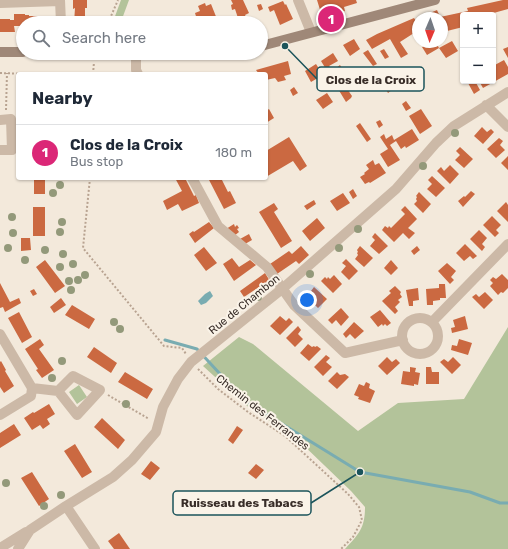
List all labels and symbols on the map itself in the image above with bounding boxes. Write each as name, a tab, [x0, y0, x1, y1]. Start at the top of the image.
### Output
pin: 1	[318, 4, 344, 34]
north arrow	[412, 12, 448, 48]
callout: Clos de la Croix	[317, 67, 424, 91]
text: Clos de la Croix	[326, 73, 416, 87]
street label: Rue de Chambon	[206, 272, 282, 337]
your location	[297, 290, 317, 310]
street label: Chemin des Ferrandes	[213, 372, 312, 453]
callout: Ruisseau des Tabacs	[173, 491, 311, 515]
text: Ruisseau des Tabacs	[181, 496, 304, 510]

